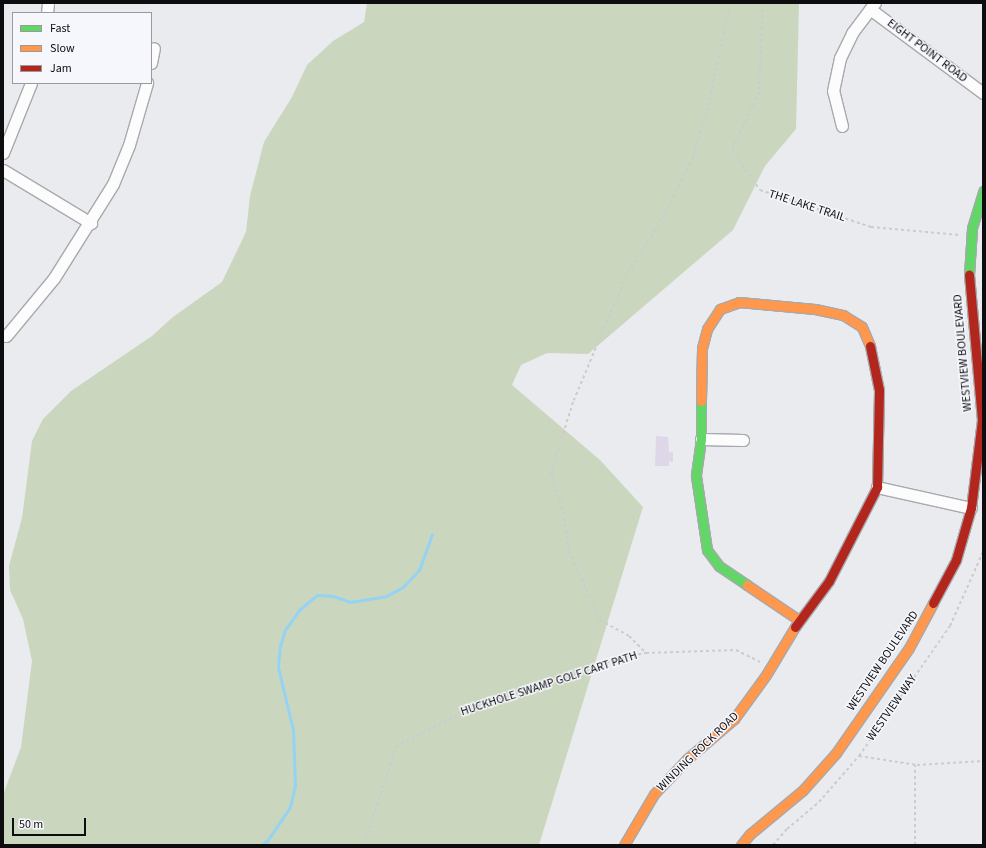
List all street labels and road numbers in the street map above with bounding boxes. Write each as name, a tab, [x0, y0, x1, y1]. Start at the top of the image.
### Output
street label: EIGHT POINT ROAD	[884, 16, 970, 86]
street label: THE LAKE TRAIL	[767, 187, 847, 225]
street label: WESTVIEW BOULEVARD	[951, 294, 975, 412]
street label: WESTVIEW BOULEVARD	[844, 608, 922, 714]
street label: HUCKHOLE SWAMP GOLF CART PATH	[459, 649, 639, 719]
street label: WESTVIEW WAY	[864, 672, 920, 744]
street label: WINDING ROCK ROAD	[654, 709, 742, 795]

